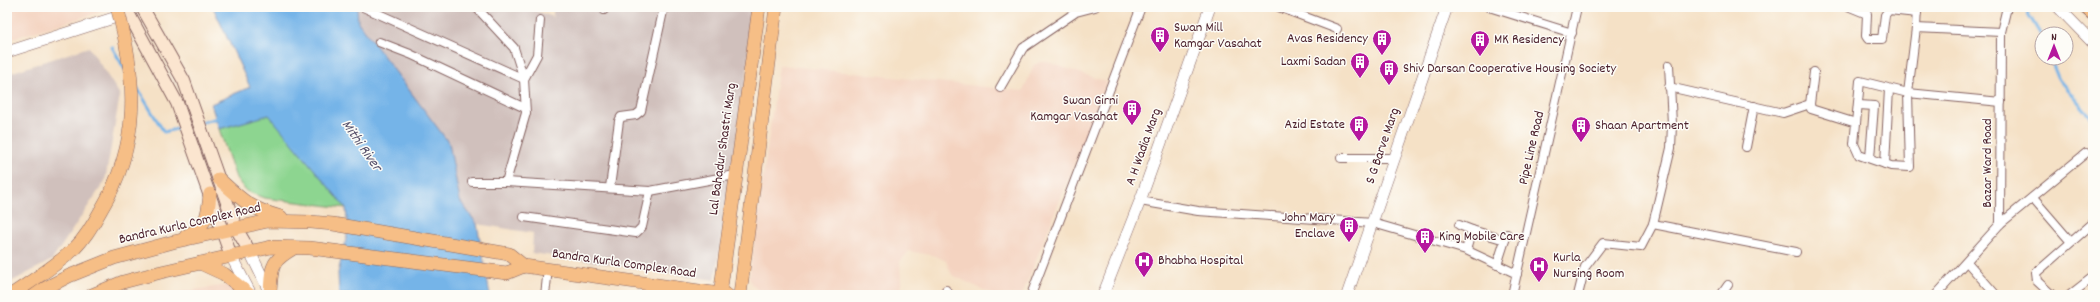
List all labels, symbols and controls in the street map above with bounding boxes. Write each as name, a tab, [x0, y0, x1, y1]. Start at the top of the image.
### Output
place label: Swan Mill Kamgar Vasahat	[1174, 18, 1262, 54]
building icon: Swan Mill Kamgar Vasahat	[1149, 25, 1171, 53]
north arrow	[2034, 26, 2074, 66]
building icon: Avas Residency	[1371, 28, 1393, 56]
place label: Avas Residency	[1287, 29, 1368, 49]
building icon: MK Residency	[1469, 29, 1491, 57]
place label: MK Residency	[1494, 30, 1564, 50]
text: N	[2051, 30, 2057, 46]
building icon: Laxmi Sadan	[1349, 51, 1371, 79]
place label: Laxmi Sadan	[1281, 52, 1346, 72]
building icon: Shiv Darsan Cooperative Housing Society	[1378, 58, 1400, 86]
place label: Shiv Darsan Cooperative Housing Society	[1403, 59, 1617, 79]
street label: Lal Bahadur Shastri Marg	[704, 82, 742, 216]
place label: Swan Girni Kamgar Vasahat	[1030, 91, 1118, 127]
building icon: Swan Girni Kamgar Vasahat	[1121, 98, 1143, 126]
street label: S G Barve Marg	[1361, 105, 1405, 187]
street label: A H Wadia Marg	[1121, 106, 1167, 188]
street label: Pipe Line Road	[1514, 109, 1550, 187]
building icon: Azid Estate	[1348, 114, 1370, 142]
place label: Azid Estate	[1284, 115, 1345, 135]
building icon: Shaan Apartment	[1570, 115, 1592, 143]
water label: Mithi River	[335, 116, 388, 177]
place label: Shaan Apartment	[1595, 116, 1689, 136]
street label: Bazar Ward Road	[1978, 118, 1998, 208]
street label: Bandra Kurla Complex Road	[117, 198, 263, 250]
place label: John Mary Enclave	[1282, 208, 1335, 244]
building icon: John Mary Enclave	[1338, 215, 1360, 243]
building icon: King Mobile Care	[1414, 226, 1436, 254]
place label: King Mobile Care	[1439, 227, 1524, 247]
street label: Bandra Kurla Complex Road	[551, 244, 697, 284]
place label: Kurla Nursing Room	[1553, 248, 1624, 284]
hospital icon: Bhabha Hospital	[1133, 250, 1155, 278]
place label: Bhabha Hospital	[1158, 251, 1244, 271]
hospital icon: Kurla Nursing Room	[1528, 255, 1550, 283]

